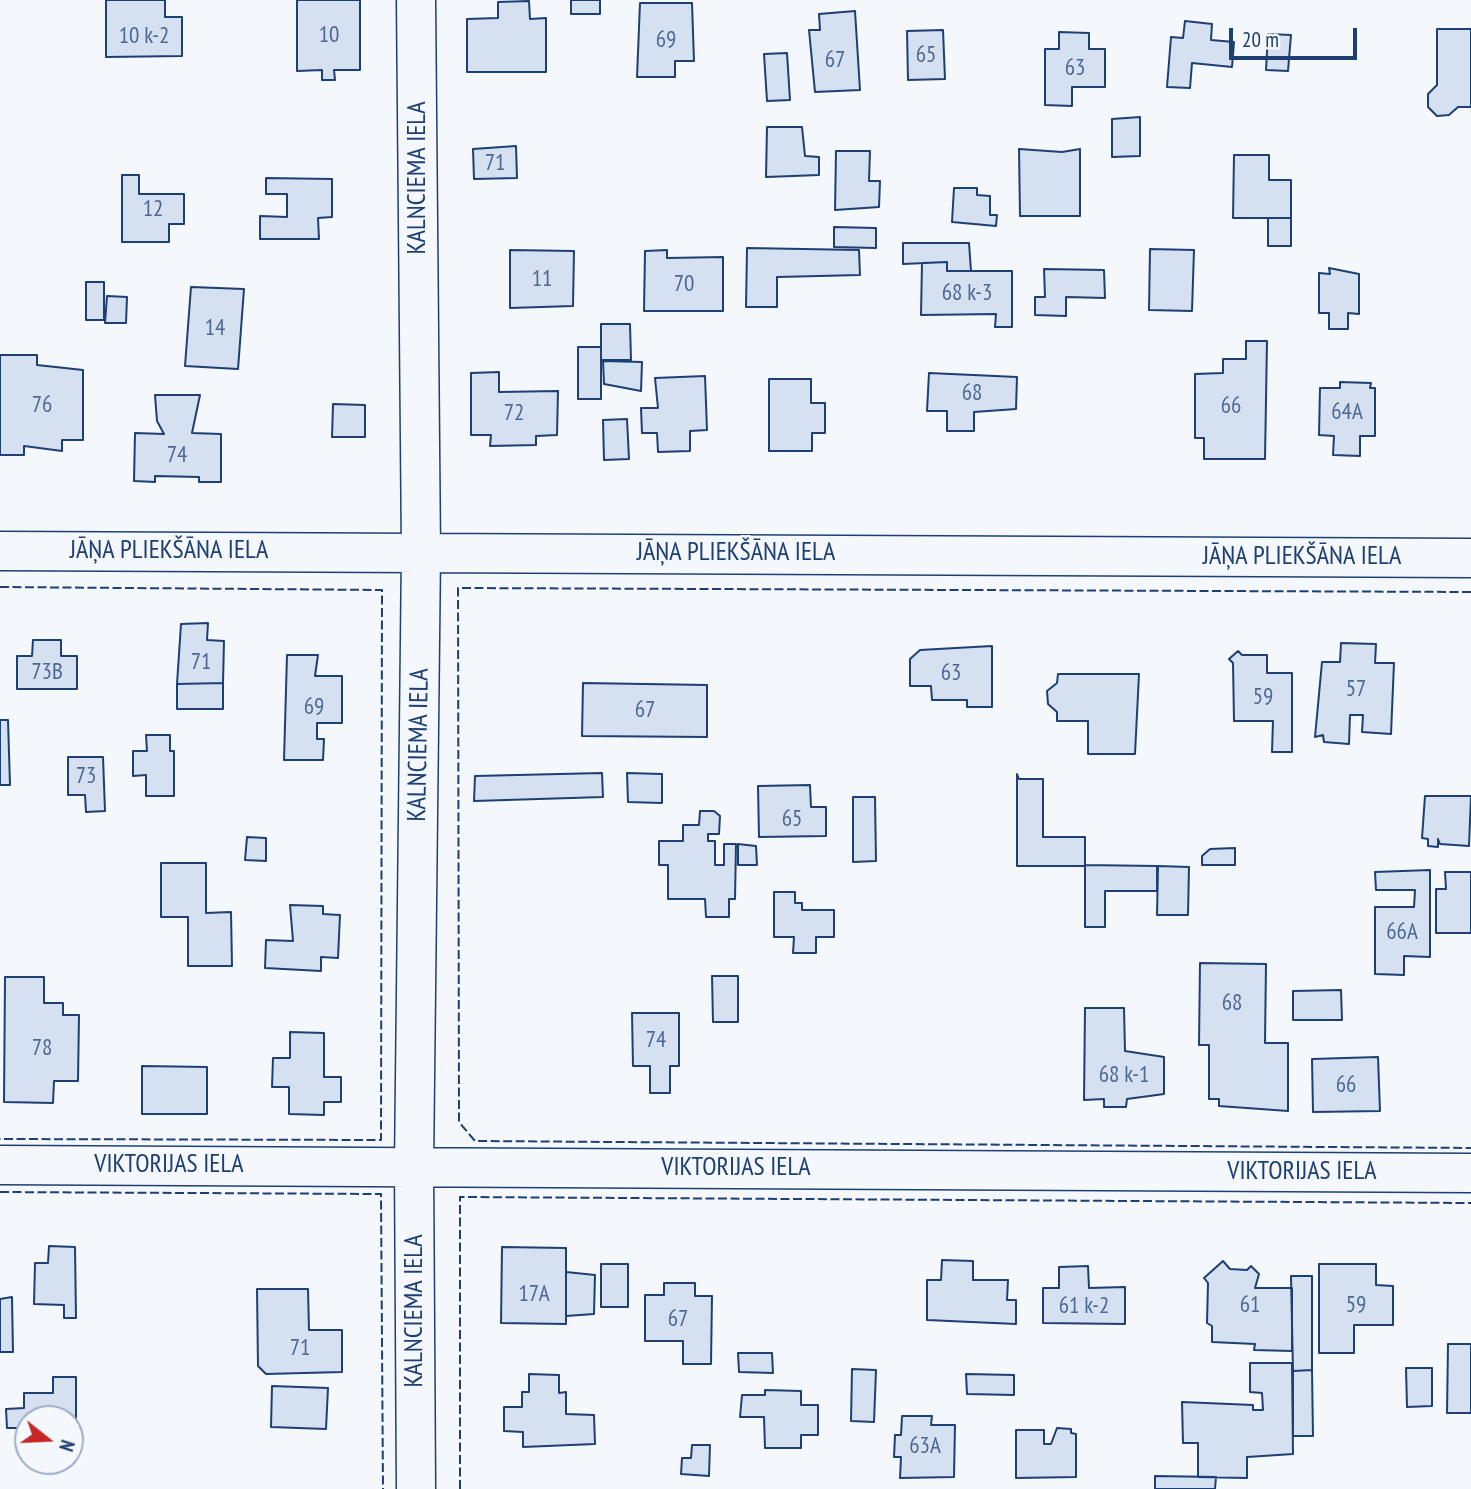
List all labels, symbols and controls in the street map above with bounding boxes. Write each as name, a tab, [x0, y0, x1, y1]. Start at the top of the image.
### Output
scale bar	[1233, 14, 1361, 58]
house number: 10	[319, 21, 339, 49]
house number: 10 k-2	[119, 22, 169, 50]
house number: 69	[656, 26, 676, 54]
text: 20 m	[1242, 26, 1279, 53]
house number: 65	[916, 41, 936, 69]
house number: 67	[825, 46, 845, 74]
house number: 63	[1065, 54, 1085, 82]
street label: KALNCIEMA IELA	[402, 101, 434, 255]
house number: 71	[485, 149, 505, 177]
house number: 12	[143, 195, 163, 223]
house number: 11	[532, 265, 552, 293]
house number: 70	[674, 270, 694, 298]
house number: 68 k-3	[942, 279, 992, 307]
house number: 14	[205, 314, 225, 342]
house number: 68	[962, 379, 982, 407]
house number: 76	[32, 391, 52, 419]
house number: 66	[1221, 392, 1241, 420]
house number: 64A	[1331, 398, 1363, 426]
house number: 72	[504, 399, 524, 427]
house number: 74	[167, 441, 187, 469]
street label: JĀŅA PLIEKŠĀNA IELA	[70, 535, 268, 567]
street label: JĀŅA PLIEKŠĀNA IELA	[637, 537, 835, 569]
street label: JĀŅA PLIEKŠĀNA IELA	[1203, 541, 1401, 573]
house number: 71	[191, 648, 211, 676]
house number: 73B	[31, 658, 63, 686]
house number: 63	[941, 659, 961, 687]
street label: KALNCIEMA IELA	[402, 668, 436, 822]
house number: 57	[1346, 675, 1366, 703]
house number: 59	[1253, 683, 1273, 711]
house number: 69	[304, 693, 324, 721]
house number: 67	[635, 696, 655, 724]
house number: 73	[76, 762, 96, 790]
house number: 65	[782, 805, 802, 833]
house number: 66A	[1386, 918, 1418, 946]
house number: 68	[1222, 989, 1242, 1017]
house number: 74	[646, 1026, 666, 1054]
house number: 78	[32, 1034, 52, 1062]
house number: 68 k-1	[1099, 1061, 1149, 1089]
house number: 66	[1336, 1071, 1356, 1099]
street label: VIKTORIJAS IELA	[94, 1149, 244, 1181]
street label: VIKTORIJAS IELA	[661, 1152, 811, 1184]
street label: VIKTORIJAS IELA	[1227, 1156, 1377, 1188]
street label: KALNCIEMA IELA	[399, 1234, 431, 1388]
house number: 17A	[518, 1280, 550, 1308]
house number: 61	[1240, 1291, 1260, 1319]
house number: 59	[1346, 1291, 1366, 1319]
house number: 61 k-2	[1059, 1292, 1109, 1320]
house number: 67	[668, 1305, 688, 1333]
house number: 71	[290, 1334, 310, 1362]
north arrow	[14, 1405, 84, 1475]
house number: 63A	[909, 1432, 941, 1460]
text: N	[54, 1437, 80, 1454]

